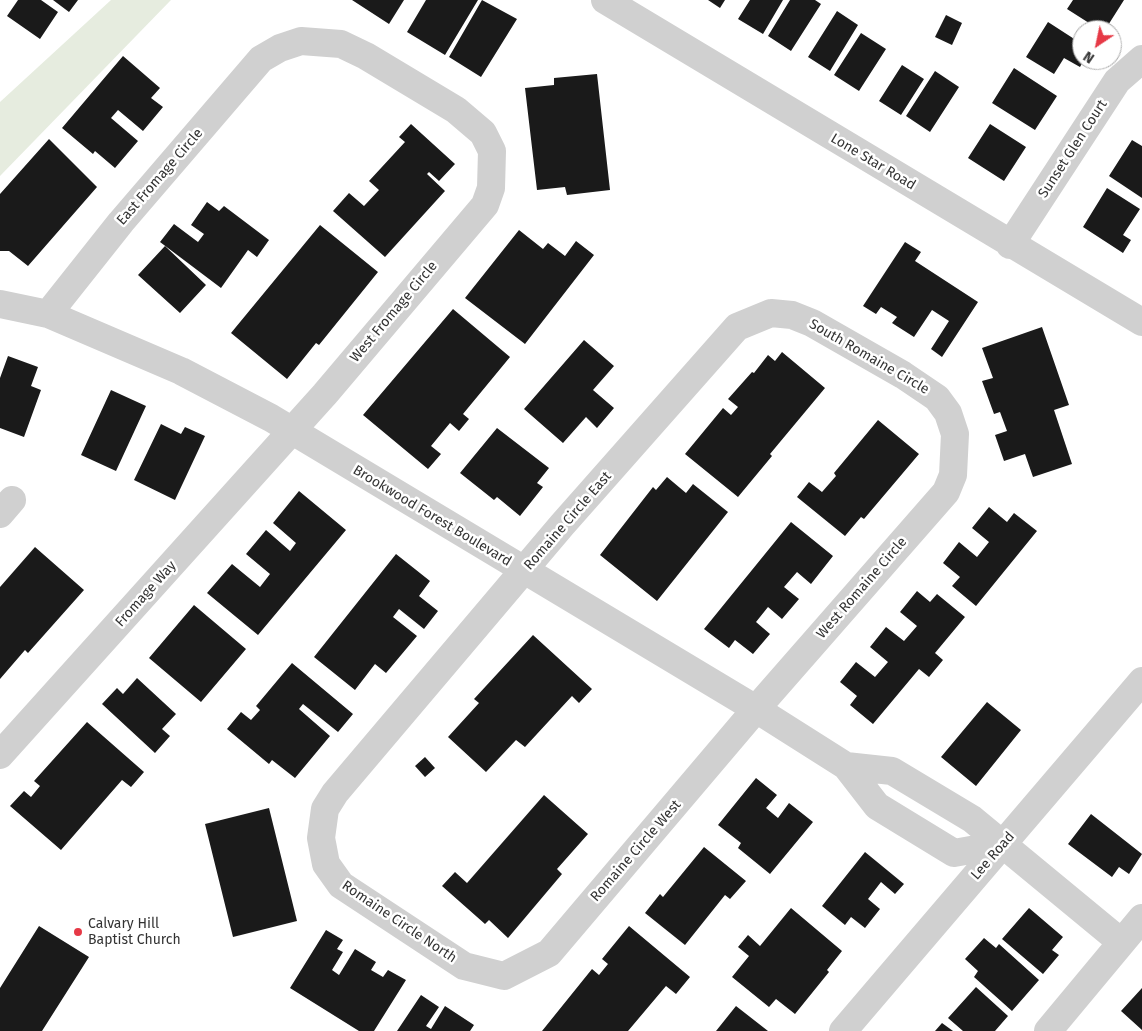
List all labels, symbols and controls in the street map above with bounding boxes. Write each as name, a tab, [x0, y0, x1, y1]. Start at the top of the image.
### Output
north arrow	[1072, 20, 1122, 70]
text: N	[1080, 47, 1098, 67]
street label: Sunset Glen Court	[1035, 97, 1111, 201]
street label: East Fromage Circle	[113, 125, 207, 229]
street label: Lone Star Road	[828, 130, 918, 194]
street label: West Fromage Circle	[347, 258, 441, 366]
street label: South Romaine Circle	[806, 316, 932, 398]
street label: Brookwood Forest Boulevard	[350, 462, 514, 570]
street label: Romaine Circle East	[521, 468, 615, 574]
street label: West Romaine Circle	[813, 534, 911, 642]
street label: Fromage Way	[112, 558, 180, 630]
street label: Romaine Circle West	[587, 797, 685, 905]
street label: Lee Road	[968, 829, 1018, 883]
street label: Romaine Circle North	[338, 877, 460, 967]
place label: Calvary Hill Baptist Church	[88, 916, 181, 949]
marker: Calvary Hill Baptist Church	[72, 926, 84, 938]

